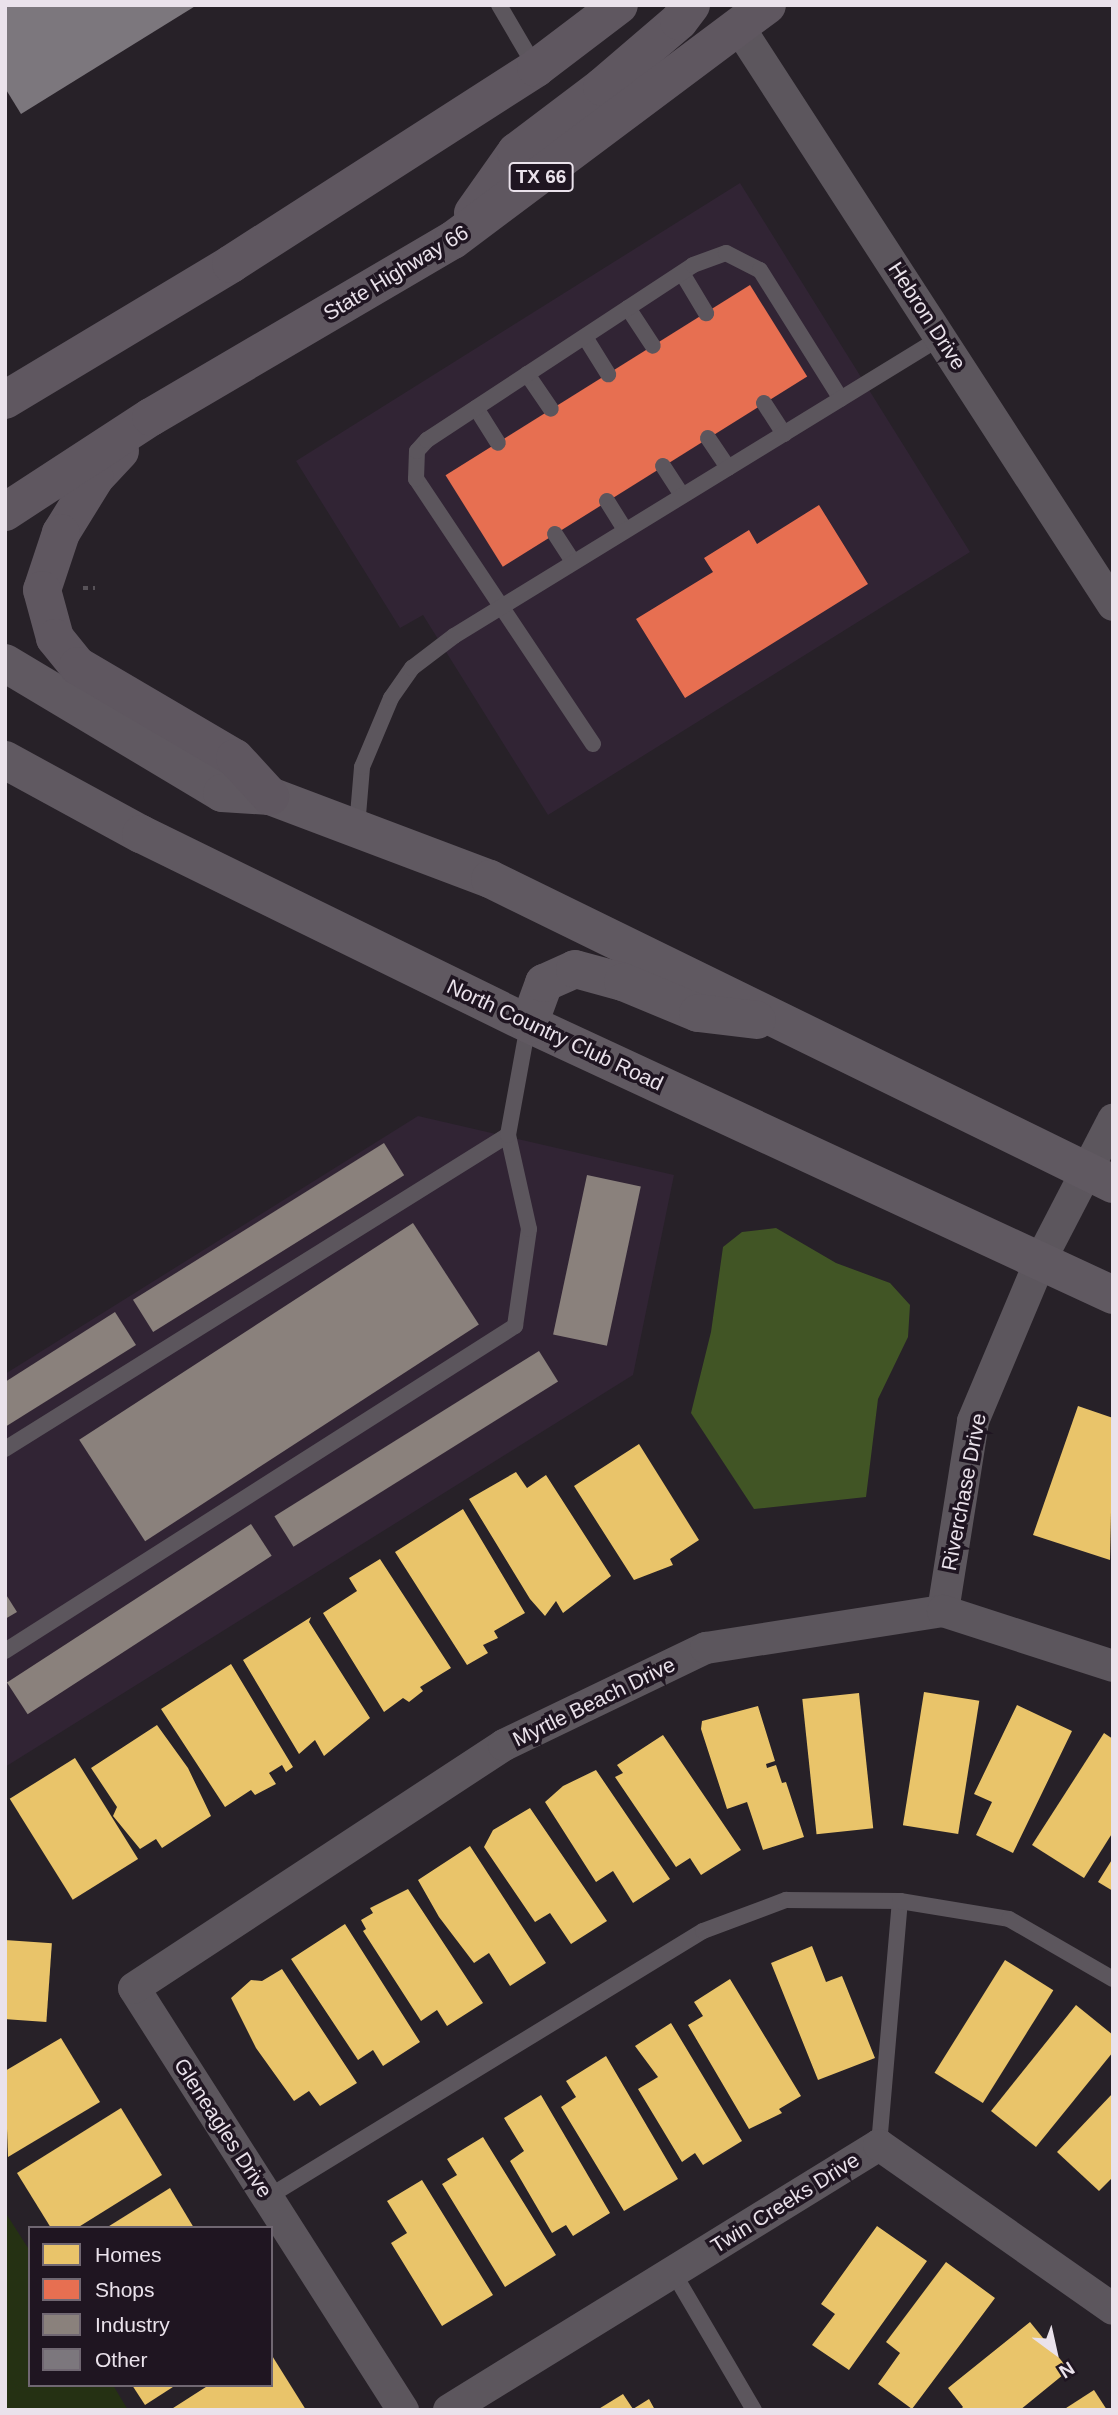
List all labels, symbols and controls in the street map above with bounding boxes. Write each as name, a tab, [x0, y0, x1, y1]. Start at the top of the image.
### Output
road number: TX 66	[508, 162, 574, 192]
street label: State Highway 66	[319, 220, 473, 326]
street label: Hebron Drive	[883, 257, 971, 375]
street label: North Country Club Road	[443, 974, 667, 1096]
street label: Riverchase Drive	[936, 1411, 992, 1573]
street label: Myrtle Beach Drive	[509, 1652, 679, 1752]
street label: Gleneagles Drive	[169, 2054, 277, 2202]
street label: Twin Creeks Drive	[706, 2147, 864, 2259]
legend	[28, 2226, 273, 2387]
text: Homes	[95, 2243, 162, 2266]
text: Shops	[95, 2278, 155, 2301]
text: Industry	[95, 2313, 170, 2336]
north arrow	[1020, 2317, 1090, 2387]
text: Other	[95, 2348, 148, 2371]
text: N	[1055, 2357, 1078, 2383]

